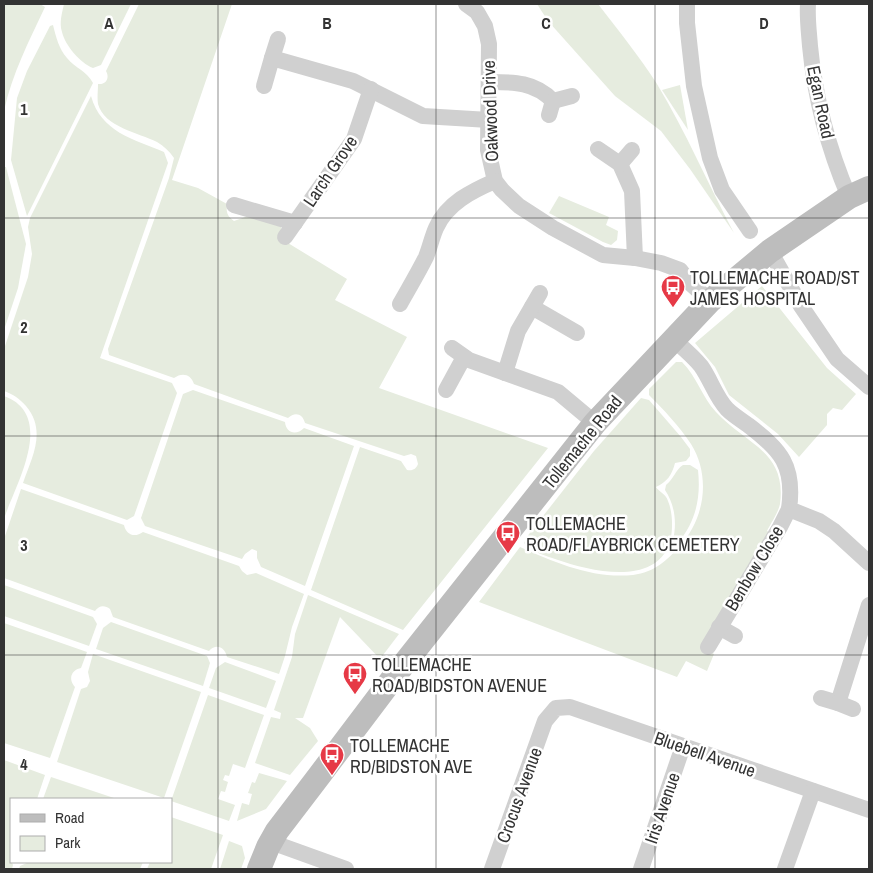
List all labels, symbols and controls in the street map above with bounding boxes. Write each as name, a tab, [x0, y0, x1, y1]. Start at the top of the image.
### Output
text: A	[104, 12, 114, 34]
text: B	[322, 12, 332, 34]
text: C	[541, 12, 551, 34]
text: D	[759, 12, 769, 34]
street label: Oakwood Drive	[476, 60, 504, 162]
street label: Egan Road	[801, 63, 841, 141]
text: 1	[20, 98, 28, 120]
street label: Larch Grove	[297, 130, 363, 212]
place label: TOLLEMACHE ROAD/ST JAMES HOSPITAL	[690, 265, 860, 311]
bus stop icon: TOLLEMACHE ROAD/ST JAMES HOSPITAL	[660, 274, 686, 308]
text: 2	[20, 316, 28, 338]
street label: Tollemache Road	[536, 390, 628, 494]
place label: TOLLEMACHE ROAD/FLAYBRICK CEMETERY	[526, 511, 740, 557]
bus stop icon: TOLLEMACHE ROAD/FLAYBRICK CEMETERY	[495, 520, 521, 554]
street label: Benbow Close	[719, 521, 789, 615]
text: 3	[20, 534, 28, 556]
place label: TOLLEMACHE ROAD/BIDSTON AVENUE	[372, 652, 547, 698]
bus stop icon: TOLLEMACHE ROAD/BIDSTON AVENUE	[342, 661, 368, 695]
street label: Bluebell Avenue	[651, 725, 759, 783]
place label: TOLLEMACHE RD/BIDSTON AVE	[350, 733, 473, 779]
bus stop icon: TOLLEMACHE RD/BIDSTON AVE	[319, 742, 345, 776]
street label: Crocus Avenue	[490, 744, 548, 846]
text: 4	[20, 753, 28, 775]
street label: Iris Avenue	[638, 769, 686, 847]
legend	[10, 798, 172, 863]
text: Road	[55, 807, 84, 828]
text: Park	[55, 832, 81, 853]

